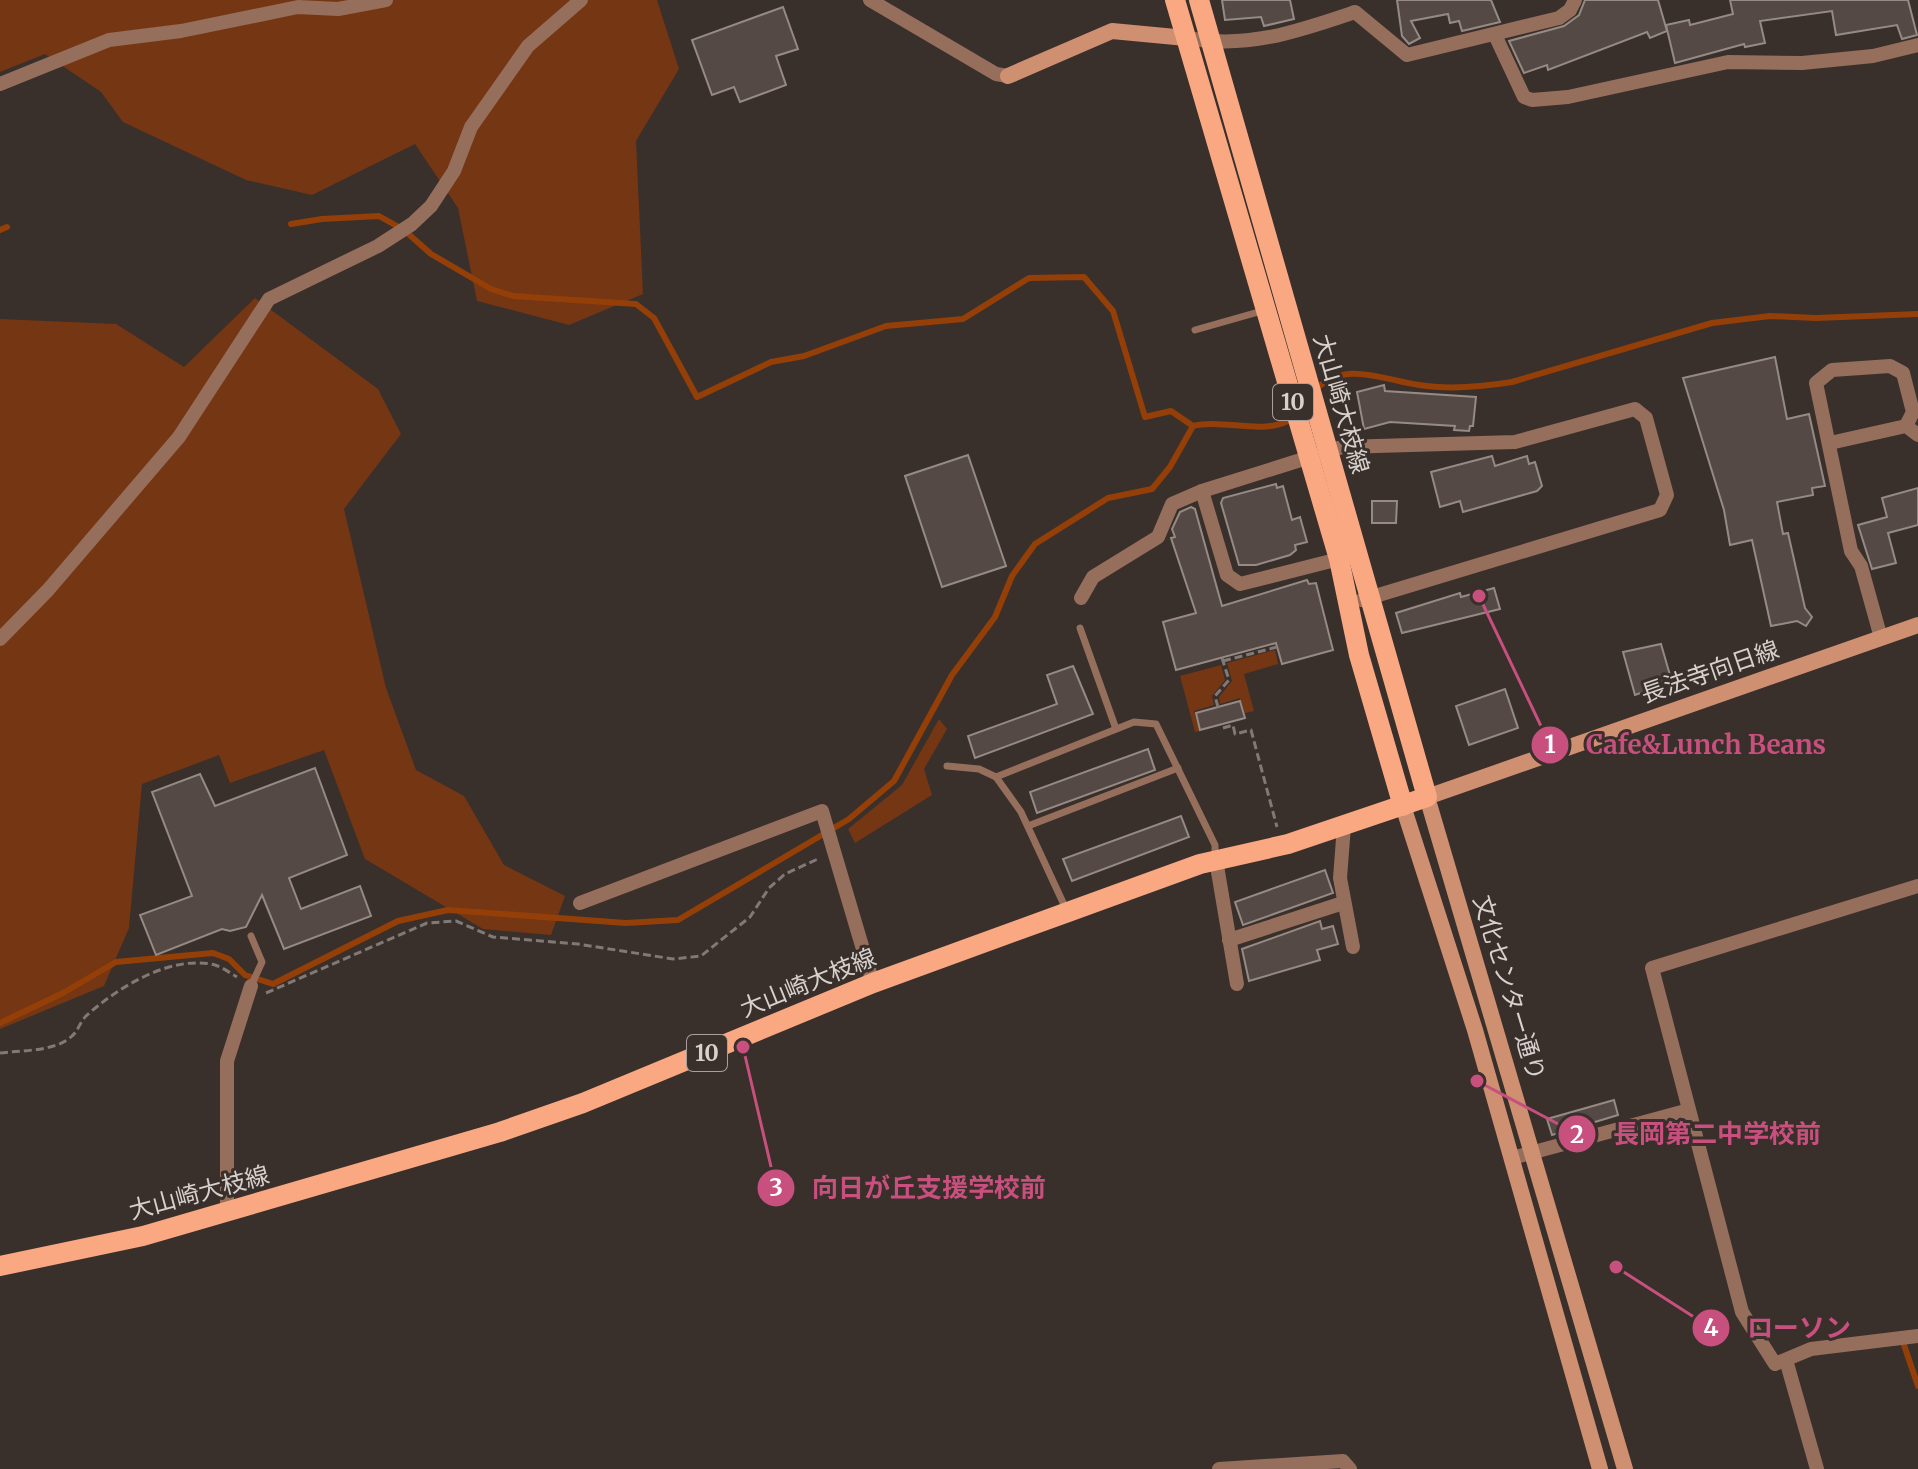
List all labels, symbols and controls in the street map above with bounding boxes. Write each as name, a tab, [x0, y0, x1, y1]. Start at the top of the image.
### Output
street label: 大山崎大枝線	[1307, 330, 1376, 477]
road number: 10	[1273, 384, 1313, 420]
street label: 長法寺向日線	[1637, 633, 1783, 710]
callout: Cafe&Lunch Beans	[1530, 720, 1842, 770]
text: Cafe&Lunch Beans	[1586, 728, 1826, 761]
text: 1	[1544, 729, 1556, 760]
street label: 文化センター通り	[1467, 892, 1552, 1084]
street label: 大山崎大枝線	[735, 941, 880, 1024]
road number: 10	[687, 1035, 727, 1071]
callout: 長岡第二中学校前	[1557, 1109, 1837, 1159]
text: 長岡第二中学校前	[1613, 1117, 1821, 1150]
text: 2	[1570, 1119, 1584, 1150]
street label: 大山崎大枝線	[125, 1159, 272, 1226]
callout: 向日が丘支援学校前	[756, 1163, 1062, 1213]
text: 向日が丘支援学校前	[812, 1171, 1046, 1204]
text: 3	[769, 1172, 783, 1203]
callout: ローソン	[1691, 1303, 1867, 1353]
text: ローソン	[1747, 1311, 1851, 1344]
text: 4	[1703, 1312, 1719, 1343]

